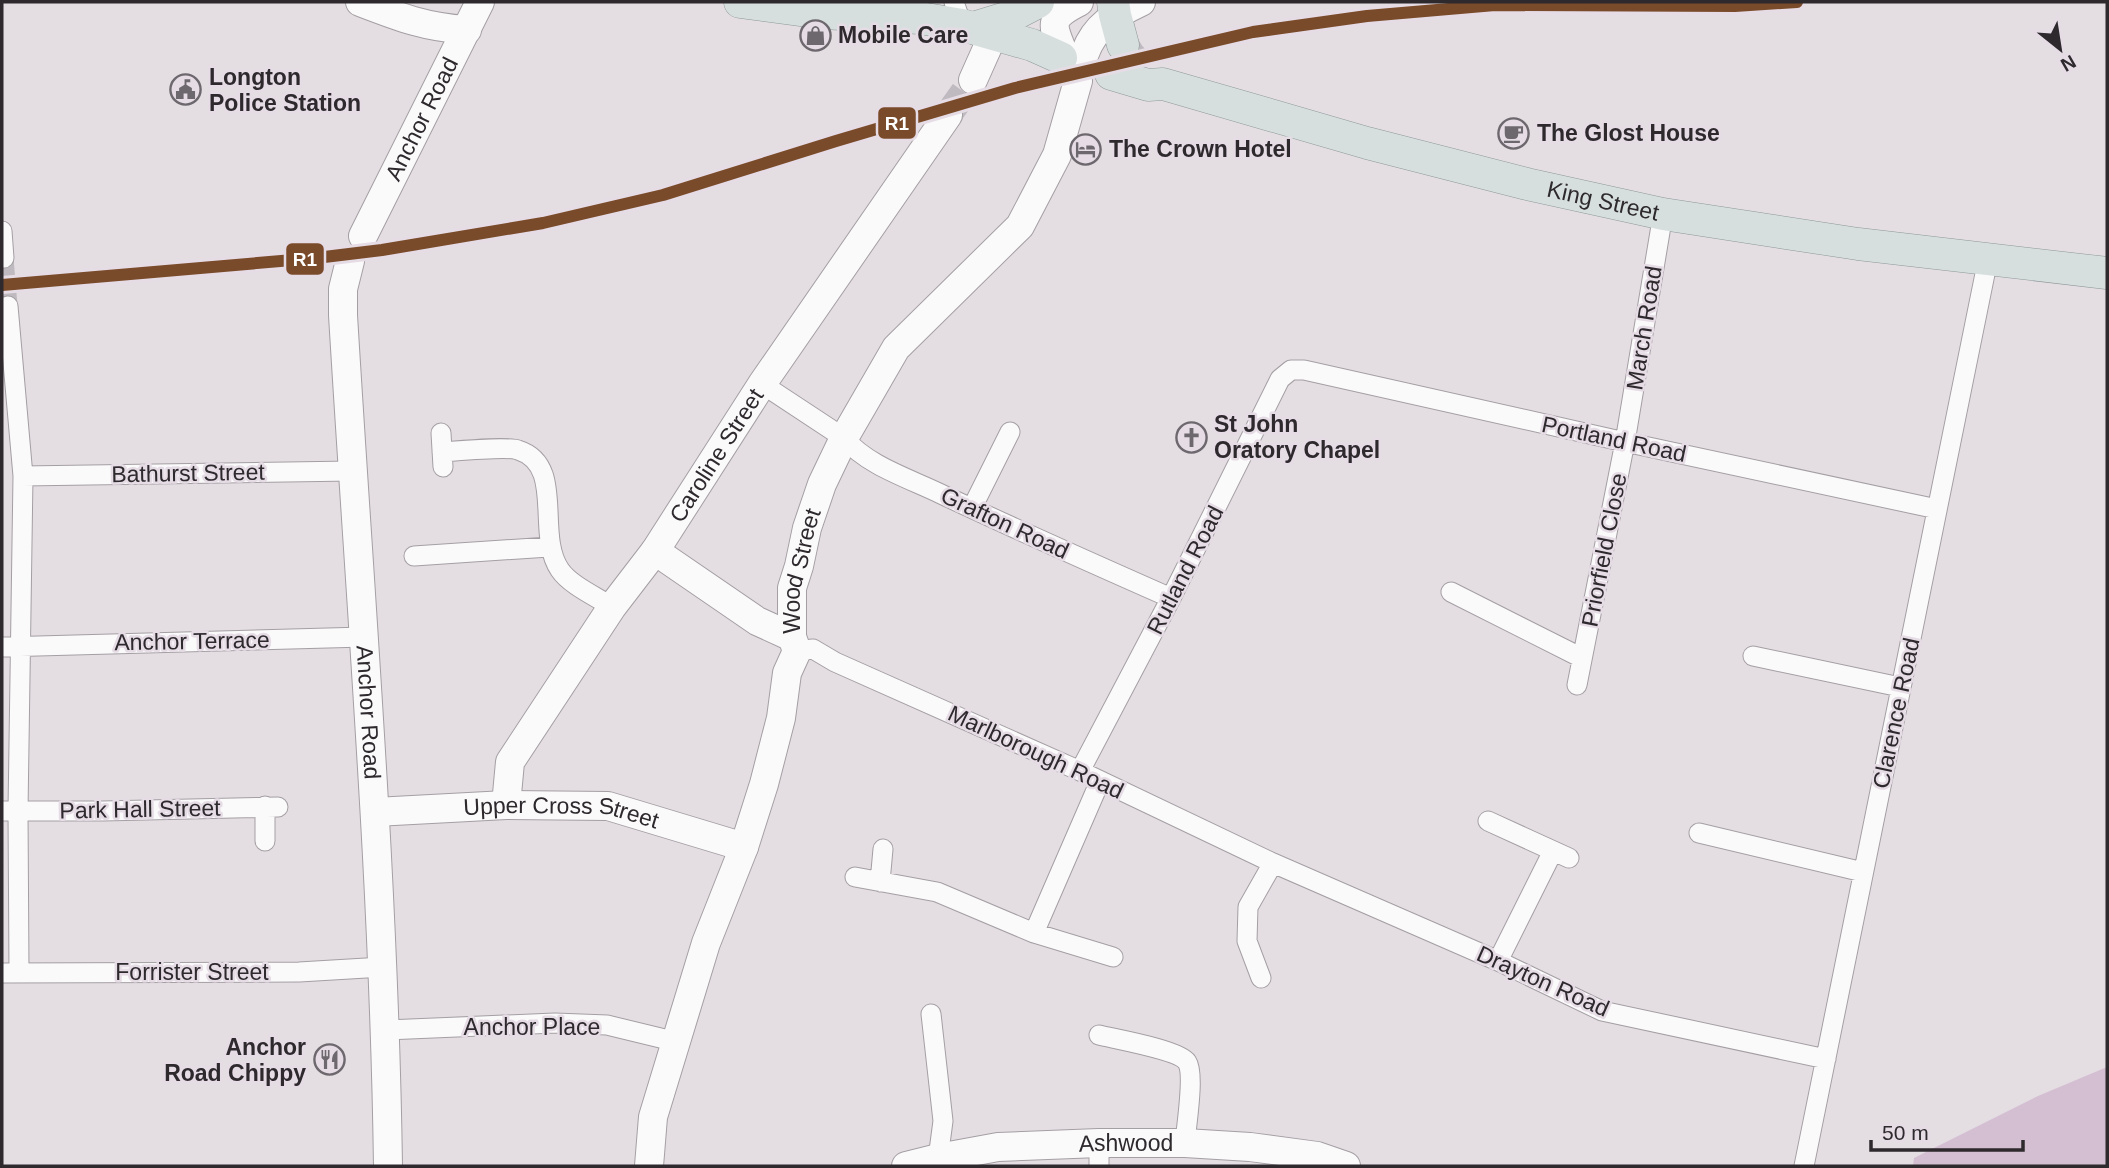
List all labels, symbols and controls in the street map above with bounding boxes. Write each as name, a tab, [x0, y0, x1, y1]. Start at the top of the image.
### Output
north arrow	[2025, 14, 2095, 84]
shop icon: Mobile Care	[798, 18, 832, 52]
place label: Mobile Care	[838, 22, 968, 48]
text: N	[2057, 51, 2079, 76]
street label: Anchor Road	[380, 53, 463, 185]
place label: Longton Police Station	[209, 64, 361, 116]
public building icon: Longton Police Station	[169, 73, 203, 107]
line badge: R1	[877, 106, 917, 140]
text: R1	[885, 113, 910, 134]
cafe icon: The Glost House	[1497, 116, 1531, 150]
place label: The Glost House	[1537, 120, 1720, 146]
hotel icon: The Crown Hotel	[1069, 132, 1103, 166]
place label: The Crown Hotel	[1109, 136, 1292, 162]
street label: King Street	[1545, 176, 1662, 226]
line badge: R1	[285, 242, 325, 276]
text: R1	[293, 249, 318, 270]
street label: March Road	[1621, 264, 1667, 392]
street label: Caroline Street	[664, 383, 769, 527]
place label: St John Oratory Chapel	[1214, 411, 1380, 463]
street label: Portland Road	[1539, 411, 1689, 467]
church icon: St John Oratory Chapel	[1174, 420, 1208, 454]
street label: Bathurst Street	[111, 459, 266, 487]
street label: Priorfield Close	[1576, 471, 1632, 629]
street label: Grafton Road	[937, 482, 1073, 564]
street label: Rutland Road	[1141, 501, 1229, 639]
street label: Wood Street	[779, 504, 826, 634]
street label: Anchor Terrace	[114, 627, 270, 655]
street label: Clarence Road	[1867, 635, 1925, 791]
street label: Anchor Road	[351, 644, 386, 780]
street label: Marlborough Road	[944, 700, 1128, 804]
street label: Upper Cross Street	[463, 792, 662, 834]
street label: Park Hall Street	[59, 795, 221, 823]
street label: Drayton Road	[1473, 940, 1613, 1022]
street label: Forrister Street	[115, 959, 269, 985]
street label: Anchor Place	[464, 1014, 600, 1040]
place label: Anchor Road Chippy	[164, 1034, 306, 1086]
restaurant icon: Anchor Road Chippy	[312, 1043, 346, 1077]
scale bar	[1871, 1108, 2023, 1152]
text: 50 m	[1882, 1121, 1929, 1144]
street label: Ashwood	[1078, 1130, 1173, 1157]

